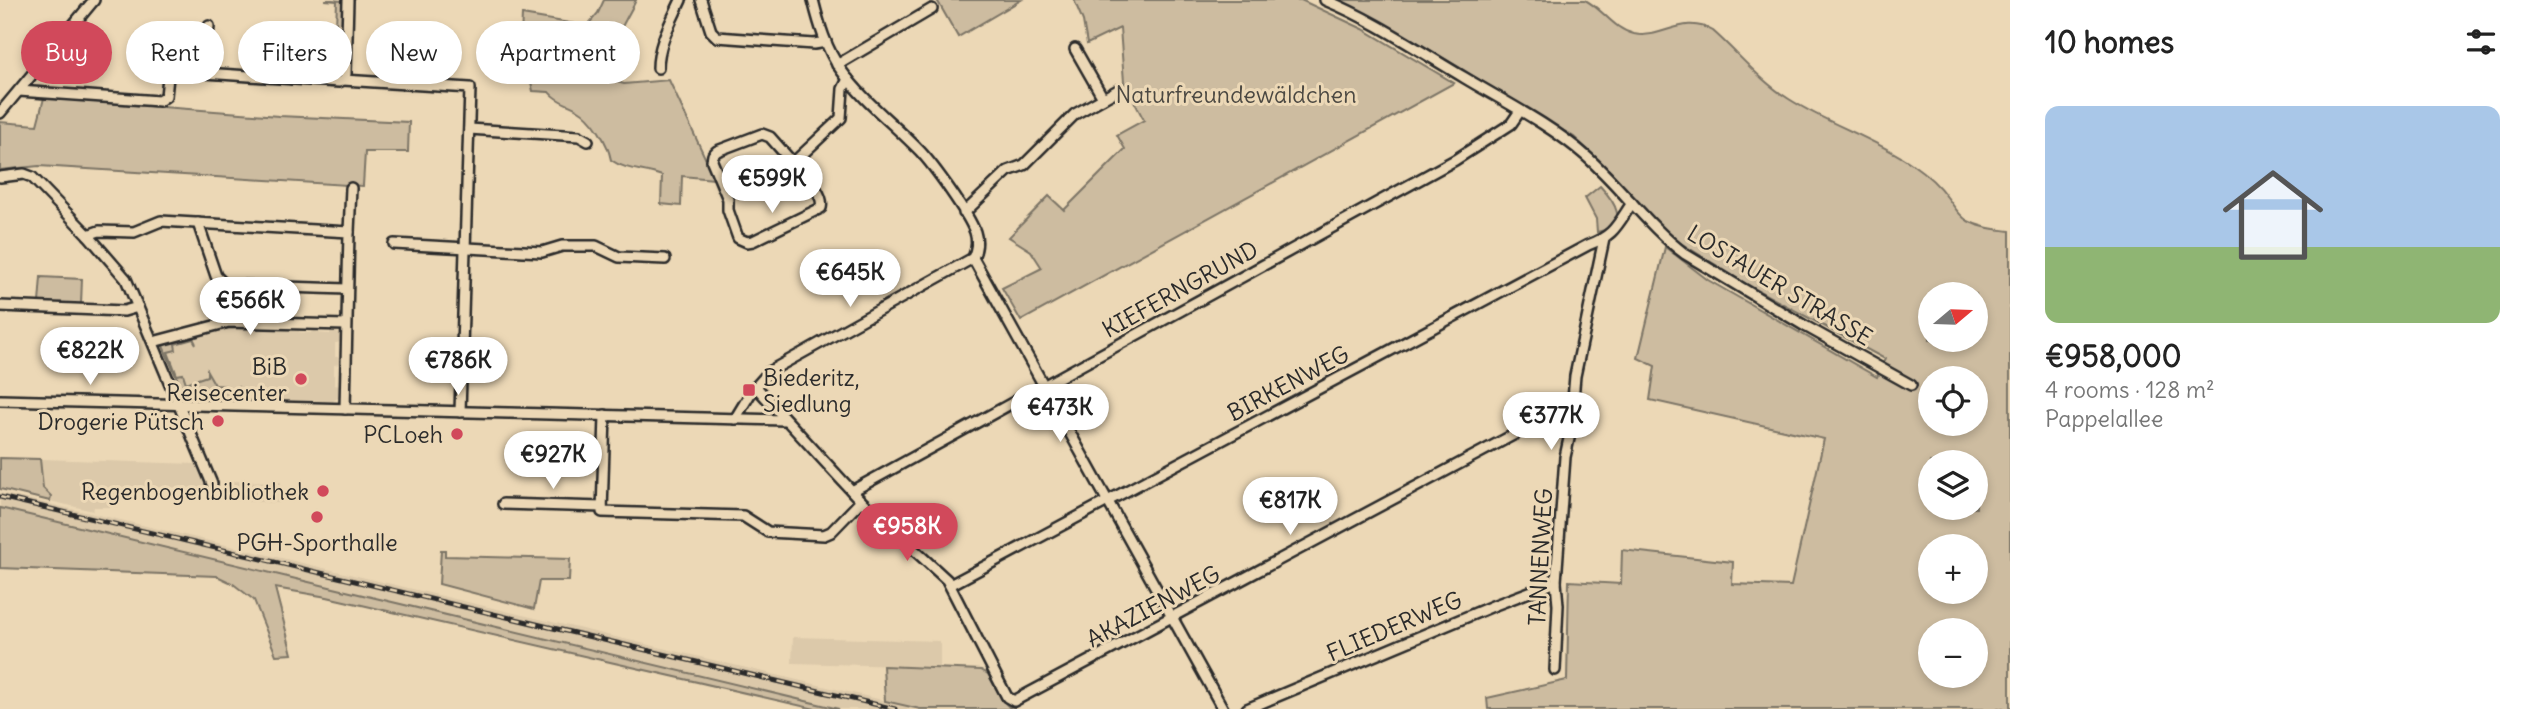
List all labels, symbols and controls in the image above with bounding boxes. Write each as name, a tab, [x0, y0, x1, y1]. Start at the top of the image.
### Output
chip: Buy	[21, 21, 112, 84]
chip: Rent	[126, 21, 224, 84]
chip: Filters	[238, 21, 352, 84]
chip: New	[366, 21, 462, 84]
chip: Apartment	[476, 21, 640, 84]
text: 10 homes	[2045, 23, 2174, 61]
icon: filters	[2462, 23, 2500, 61]
park label: Naturfreundewäldchen	[1115, 80, 1357, 109]
icon: home	[2210, 152, 2336, 278]
pin: €599K	[723, 156, 821, 215]
text: €599K	[738, 163, 806, 192]
street label: LOSTAUER STRASSE	[1682, 218, 1878, 352]
street label: KIEFERNGRUND	[1097, 234, 1263, 344]
pin: €645K	[801, 250, 899, 309]
text: €645K	[816, 257, 884, 286]
pin: €566K	[201, 278, 299, 337]
north arrow	[1918, 282, 1988, 352]
map controls	[1918, 282, 1988, 688]
text: €566K	[216, 285, 284, 314]
pin: €822K	[41, 328, 139, 387]
text: €822K	[56, 335, 124, 364]
text: €958,000	[2045, 337, 2182, 375]
pin: €786K	[409, 338, 507, 397]
street label: BIRKENWEG	[1222, 339, 1354, 427]
text: €786K	[425, 345, 491, 374]
place label: BiB Reisecenter	[166, 352, 288, 407]
place label: Biederitz, Siedlung	[763, 363, 860, 418]
button: locate	[1918, 366, 1988, 436]
marker: BiB Reisecenter	[293, 371, 309, 387]
text: 4 rooms · 128 m²	[2045, 375, 2215, 404]
marker: Biederitz, Siedlung	[741, 382, 757, 398]
pin: €473K	[1011, 384, 1109, 444]
text: €473K	[1027, 392, 1093, 421]
pin: €377K	[1502, 392, 1600, 452]
text: €377K	[1519, 400, 1583, 429]
text: Pappelallee	[2045, 404, 2163, 433]
place label: Drogerie Pütsch	[38, 407, 204, 436]
marker: Drogerie Pütsch	[210, 413, 226, 429]
place label: PCLoeh	[363, 420, 443, 449]
marker: PCLoeh	[449, 426, 465, 442]
pin: €927K	[504, 432, 602, 491]
text: €927K	[520, 439, 586, 468]
button: layers	[1918, 450, 1988, 520]
place label: Regenbogenbibliothek	[81, 477, 309, 506]
pin: €817K	[1241, 477, 1339, 537]
marker: Regenbogenbibliothek	[315, 483, 331, 499]
text: €817K	[1259, 485, 1321, 514]
street label: TANNENWEG	[1522, 487, 1558, 627]
pin: €958K	[858, 504, 956, 563]
marker: PGH-Sporthalle	[309, 509, 325, 525]
text: €958K	[873, 511, 941, 540]
place label: PGH-Sporthalle	[236, 528, 398, 557]
button: +	[1918, 534, 1988, 604]
street label: AKAZIENWEG	[1081, 559, 1225, 653]
street label: FLIEDERWEG	[1322, 584, 1466, 668]
button: −	[1918, 618, 1988, 688]

